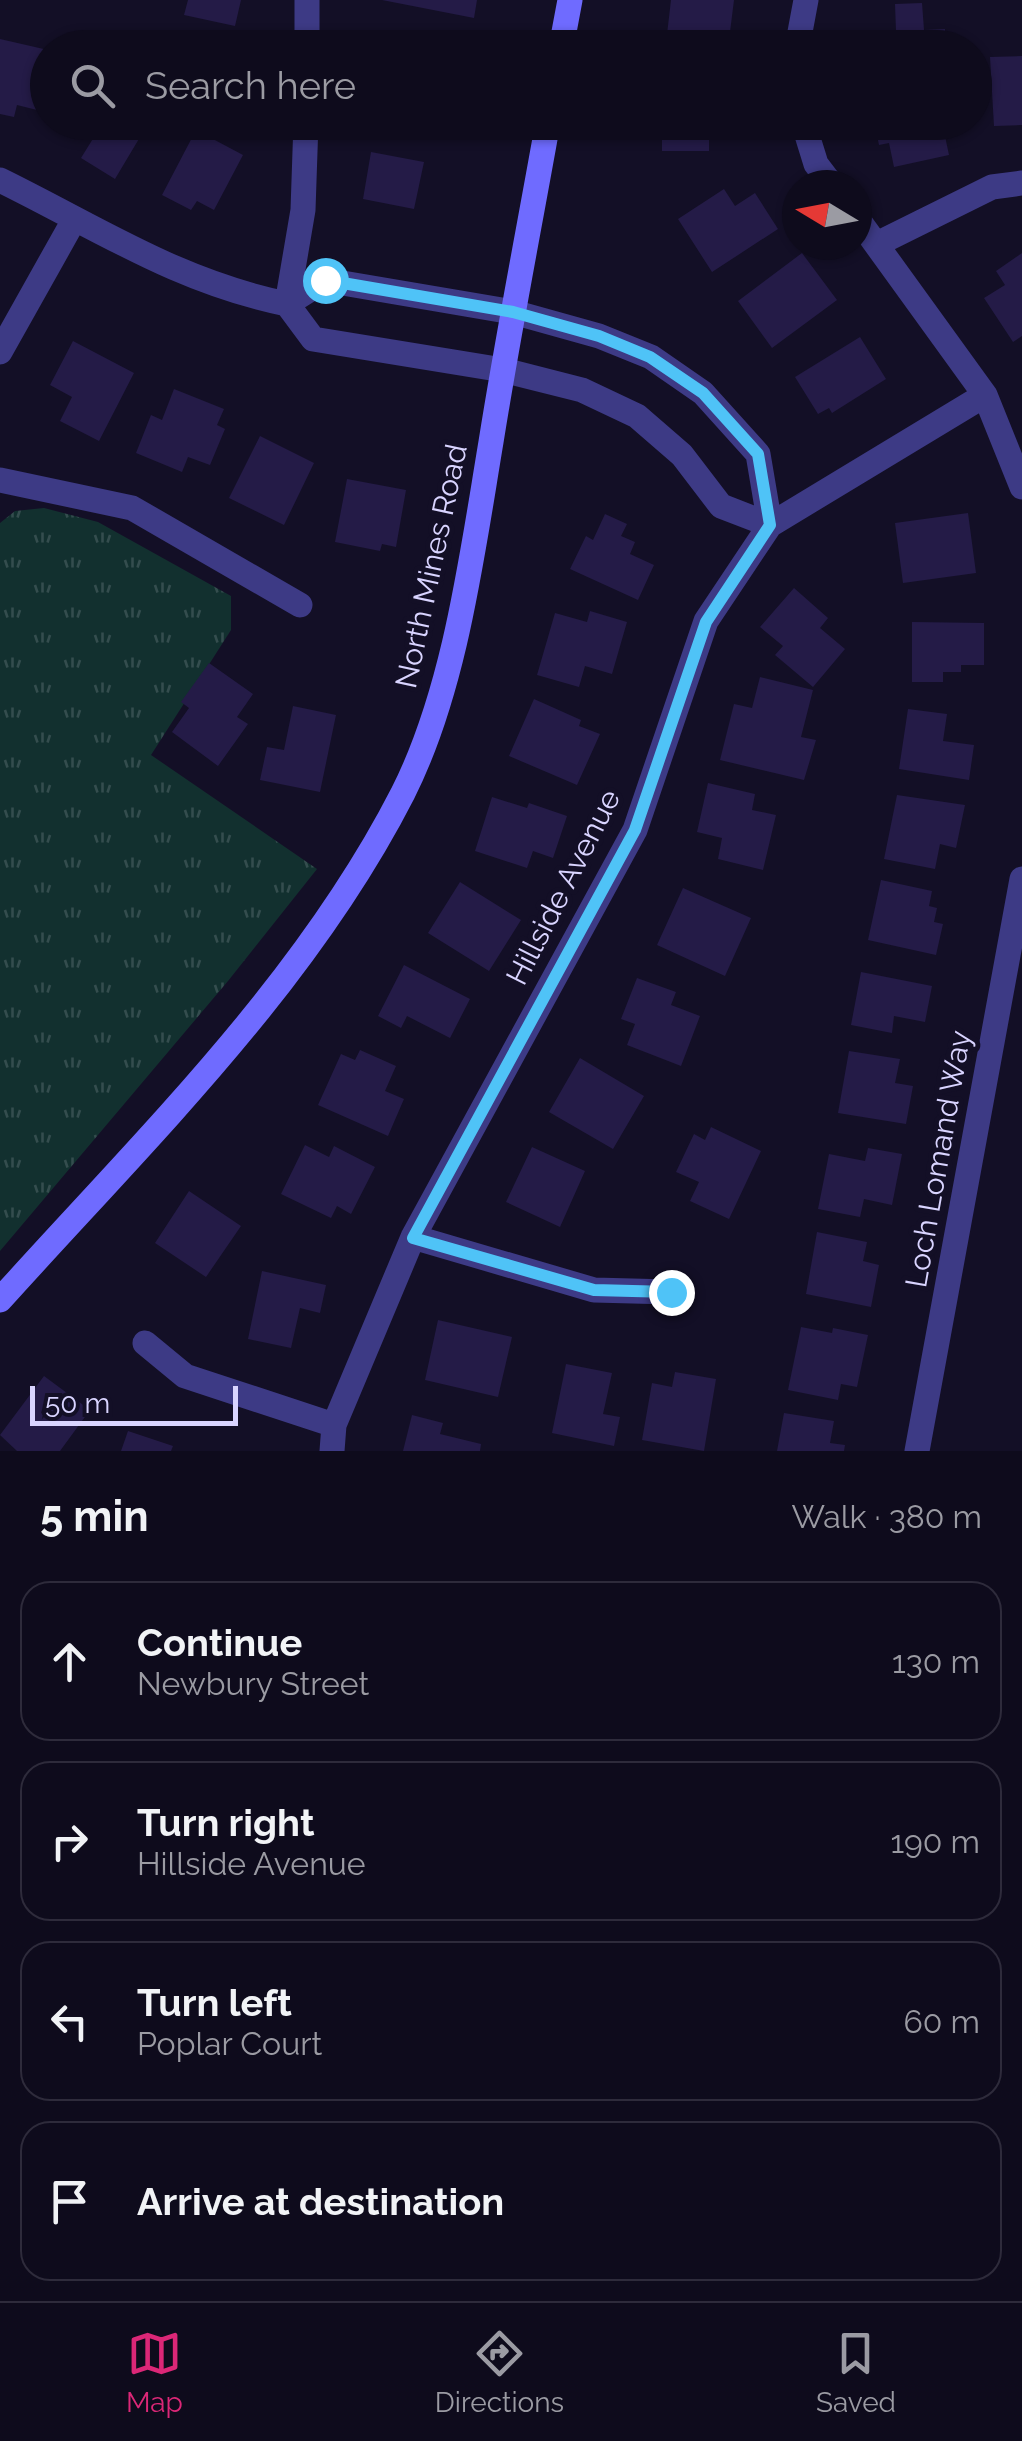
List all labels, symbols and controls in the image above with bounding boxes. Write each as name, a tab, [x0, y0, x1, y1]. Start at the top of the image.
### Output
search box	[30, 30, 992, 140]
icon: search	[65, 58, 120, 113]
text: Search here	[145, 63, 356, 108]
north arrow	[782, 170, 872, 260]
route start	[303, 258, 349, 304]
street label: North Mines Road	[388, 441, 474, 691]
street label: Hillside Avenue	[499, 784, 627, 990]
street label: Loch Lomand Way	[898, 1028, 978, 1290]
route end	[649, 1270, 695, 1316]
scale bar	[30, 1381, 238, 1426]
text: 50 m	[45, 1387, 110, 1420]
text: 5 min	[40, 1492, 149, 1541]
text: Walk · 380 m	[792, 1498, 982, 1535]
text: Continue	[137, 1620, 302, 1665]
icon: ahead	[42, 1634, 97, 1689]
text: 130 m	[892, 1643, 980, 1680]
text: Newbury Street	[137, 1665, 369, 1702]
text: Turn right	[137, 1800, 314, 1845]
icon: right	[42, 1814, 97, 1869]
text: 190 m	[890, 1823, 980, 1860]
text: Hillside Avenue	[137, 1845, 366, 1882]
text: Turn left	[137, 1980, 292, 2025]
icon: left	[42, 1994, 97, 2049]
text: 60 m	[904, 2003, 980, 2040]
text: Poplar Court	[137, 2025, 322, 2062]
icon: arrive	[42, 2174, 97, 2229]
text: Arrive at destination	[137, 2179, 504, 2224]
tab: Map	[126, 2326, 183, 2419]
tab: Directions	[435, 2326, 564, 2419]
tab: Saved	[816, 2326, 896, 2419]

